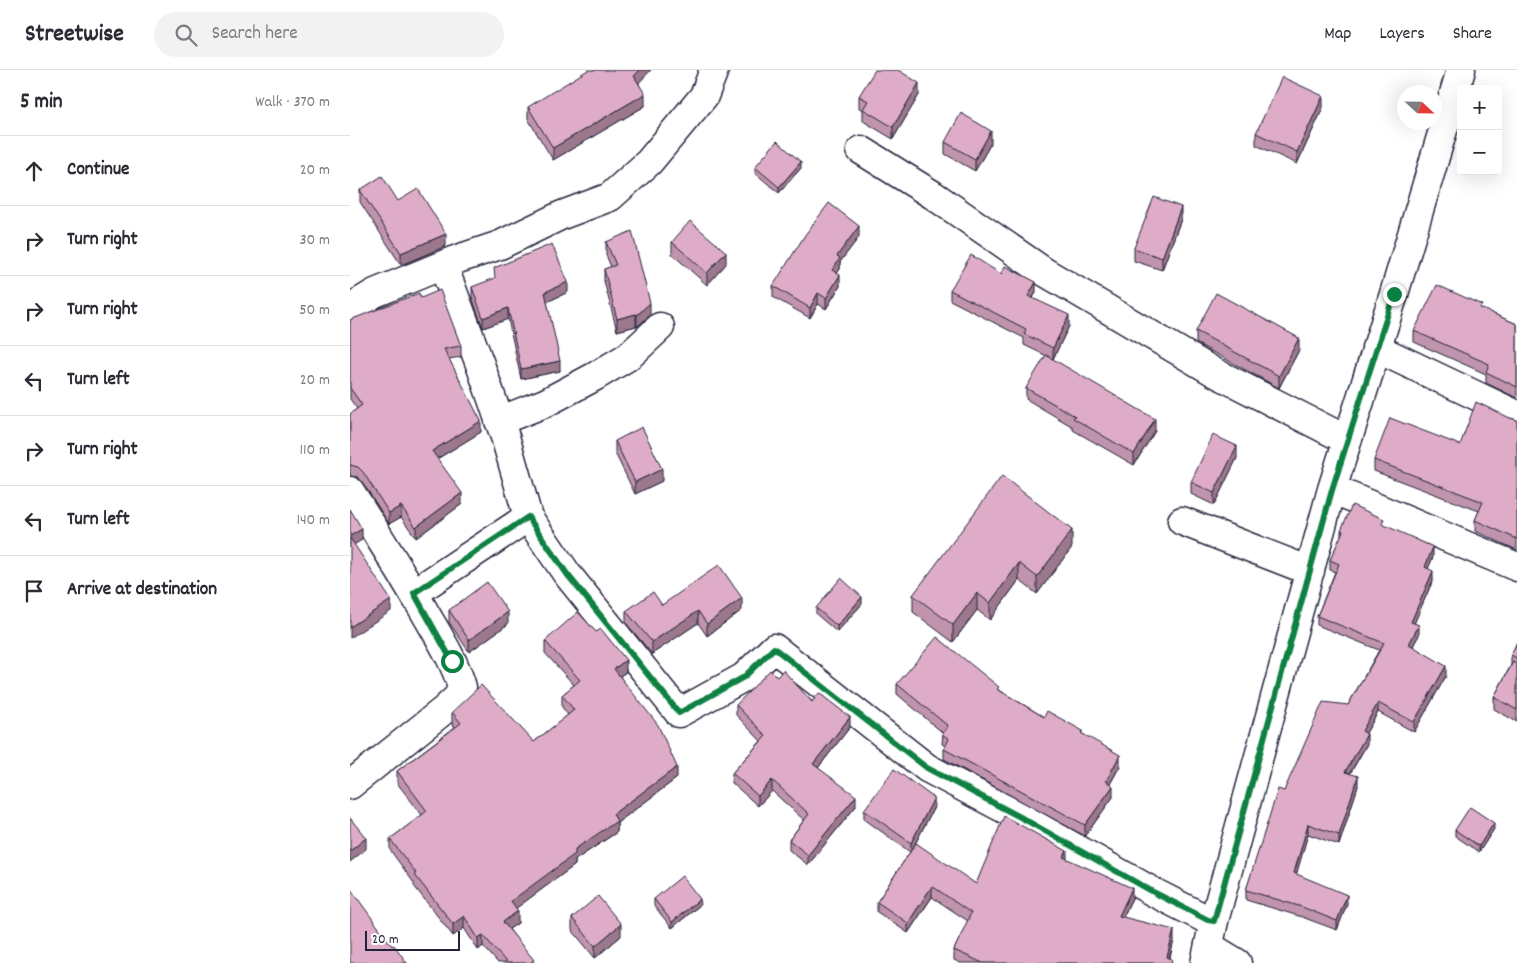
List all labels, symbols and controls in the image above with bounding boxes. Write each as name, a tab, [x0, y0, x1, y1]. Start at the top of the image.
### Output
search box	[154, 12, 504, 57]
text: Streetwise	[25, 18, 124, 52]
icon: search	[172, 21, 200, 49]
text: Search here	[212, 21, 298, 48]
text: Map	[1324, 22, 1351, 47]
text: Layers	[1379, 22, 1425, 47]
text: Share	[1453, 22, 1492, 47]
north arrow	[1397, 85, 1442, 130]
map controls	[1457, 85, 1502, 175]
button: +	[1457, 85, 1502, 130]
text: 5 min	[20, 88, 63, 118]
text: Walk · 370 m	[255, 91, 330, 114]
button: −	[1457, 130, 1502, 175]
icon: ahead	[20, 157, 48, 185]
text: Continue	[67, 157, 129, 184]
text: 20 m	[300, 159, 330, 182]
icon: right	[20, 227, 48, 255]
text: Turn right	[67, 227, 138, 254]
text: 30 m	[300, 229, 330, 252]
route end	[1383, 283, 1406, 306]
icon: right	[20, 297, 48, 325]
text: Turn right	[67, 297, 138, 324]
text: 50 m	[299, 299, 330, 322]
icon: left	[20, 367, 48, 395]
text: Turn left	[67, 367, 130, 394]
text: 20 m	[300, 369, 330, 392]
icon: right	[20, 437, 48, 465]
text: Turn right	[67, 437, 138, 464]
text: 110 m	[300, 439, 330, 462]
icon: left	[20, 507, 48, 535]
text: Turn left	[67, 507, 130, 534]
text: 140 m	[296, 509, 330, 532]
icon: arrive	[20, 577, 48, 605]
text: Arrive at destination	[67, 577, 217, 604]
route start	[441, 650, 464, 673]
scale bar	[365, 928, 460, 951]
text: 20 m	[372, 930, 399, 950]

